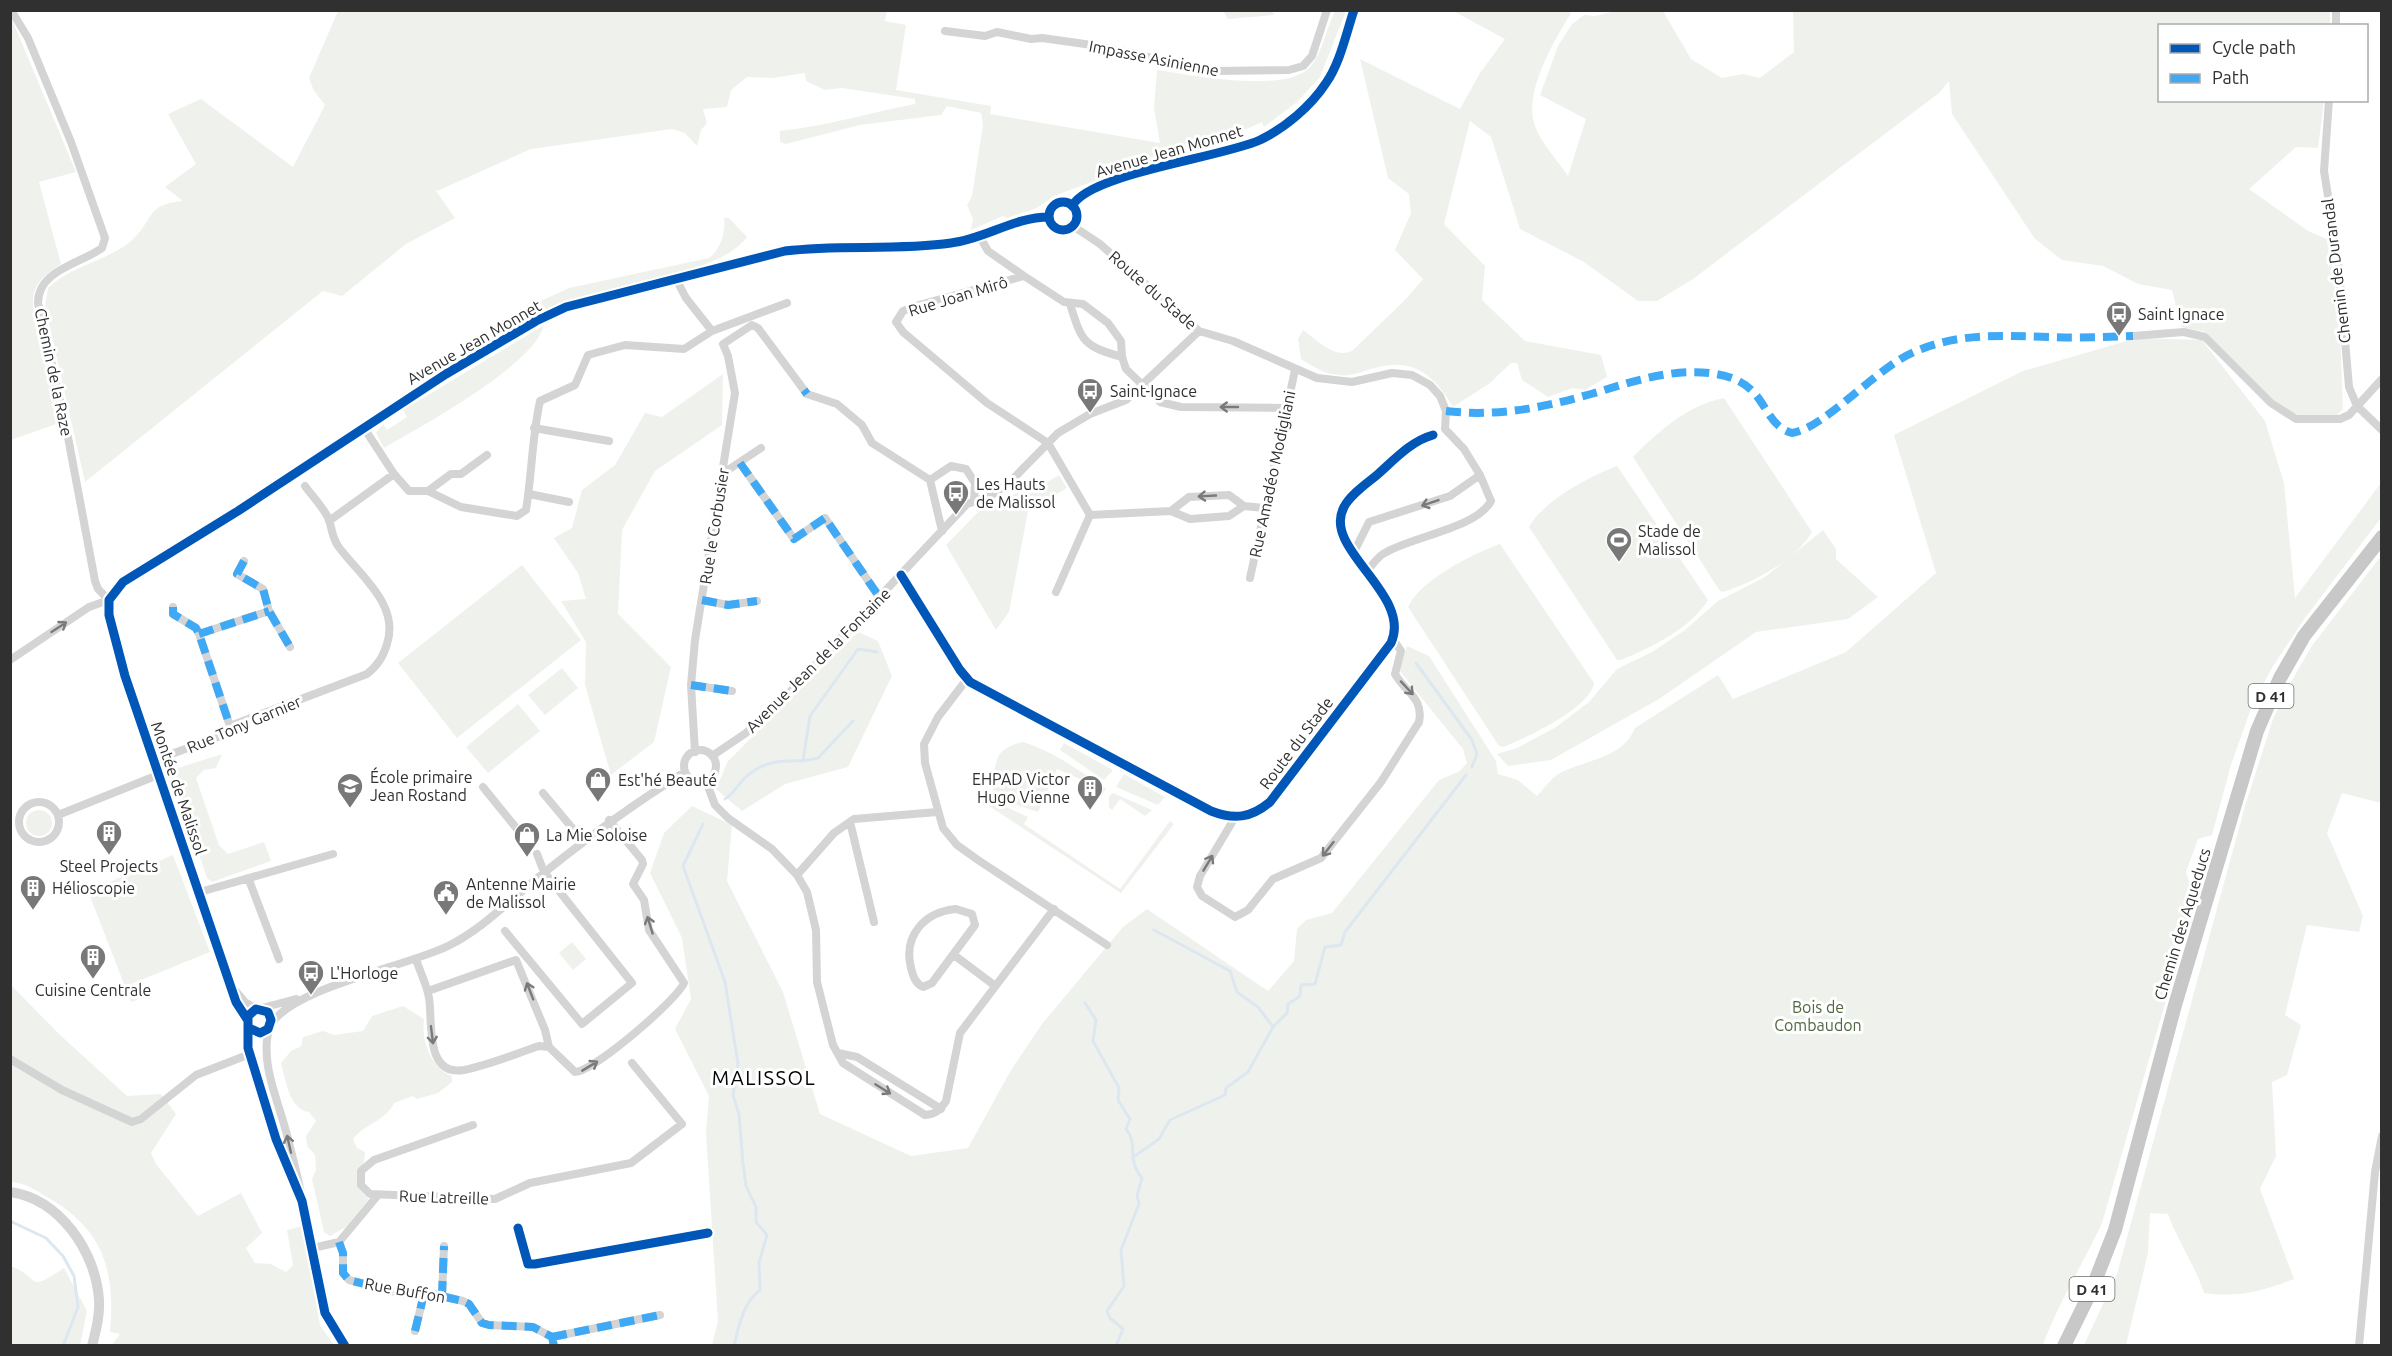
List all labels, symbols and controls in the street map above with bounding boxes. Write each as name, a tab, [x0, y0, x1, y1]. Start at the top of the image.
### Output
legend	[2158, 24, 2368, 102]
street label: Impasse Asinienne	[1087, 37, 1221, 79]
text: Cycle path	[2212, 37, 2296, 57]
text: Path	[2212, 67, 2249, 87]
street label: Avenue Jean Monnet	[1093, 121, 1245, 181]
street label: Chemin de Durandal	[2318, 198, 2354, 344]
street label: Route du Stade	[1105, 247, 1201, 333]
street label: Rue Joan Mirô	[906, 272, 1010, 320]
street label: Avenue Jean Monnet	[404, 296, 545, 388]
bus stop icon: Saint Ignace	[2104, 299, 2134, 337]
place label: Saint Ignace	[2138, 305, 2224, 323]
street label: Chemin de la Raze	[32, 306, 76, 438]
bus stop icon: Saint-Ignace	[1075, 376, 1105, 414]
place label: Saint-Ignace	[1110, 382, 1197, 400]
street label: Rue Amadéo Modigliani	[1245, 389, 1299, 559]
one-way arrow	[1219, 401, 1239, 412]
street label: Rue le Corbusier	[696, 466, 732, 586]
place label: Les Hauts de Malissol	[976, 475, 1056, 511]
bus stop icon: Les Hauts de Malissol	[941, 478, 971, 516]
one-way arrow	[1197, 490, 1217, 501]
one-way arrow	[1421, 498, 1440, 509]
place label: Stade de Malissol	[1638, 522, 1701, 558]
sports icon: Stade de Malissol	[1604, 525, 1634, 563]
street label: Avenue Jean de la Fontaine	[742, 584, 894, 736]
one-way arrow	[50, 621, 66, 633]
one-way arrow	[1400, 681, 1414, 696]
road number: D 41	[2248, 684, 2294, 708]
street label: Rue Tony Garnier	[184, 692, 304, 756]
street label: Route du Stade	[1256, 693, 1336, 793]
street label: Montée de Malissol	[148, 719, 210, 857]
shop icon: Est'hé Beauté	[583, 765, 613, 803]
place label: École primaire Jean Rostand	[370, 766, 473, 804]
place label: EHPAD Victor Hugo Vienne	[972, 770, 1070, 806]
school or university icon: École primaire Jean Rostand	[335, 771, 365, 809]
place label: Est'hé Beauté	[618, 771, 717, 789]
building icon: EHPAD Victor Hugo Vienne	[1075, 773, 1105, 811]
building icon: Steel Projects	[94, 818, 124, 856]
shop icon: La Mie Soloise	[512, 820, 542, 858]
place label: La Mie Soloise	[546, 826, 647, 844]
one-way arrow	[1321, 841, 1334, 857]
street label: Chemin des Aqueducs	[2150, 846, 2214, 1002]
one-way arrow	[1202, 855, 1214, 872]
place label: Steel Projects	[60, 857, 158, 875]
building icon: Hélioscopie	[18, 873, 48, 911]
place label: Antenne Mairie de Malissol	[466, 875, 576, 911]
public building icon: Antenne Mairie de Malissol	[431, 878, 461, 916]
place label: Hélioscopie	[52, 879, 135, 897]
one-way arrow	[644, 916, 655, 935]
building icon: Cuisine Centrale	[78, 942, 108, 980]
bus stop icon: L'Horloge	[296, 958, 326, 996]
place label: L'Horloge	[330, 964, 398, 982]
place label: Cuisine Centrale	[35, 981, 151, 999]
one-way arrow	[524, 982, 535, 1001]
park label: Bois de Combaudon	[1774, 998, 1862, 1034]
one-way arrow	[427, 1025, 438, 1044]
one-way arrow	[581, 1060, 598, 1072]
district label: MALISSOL	[712, 1066, 816, 1089]
one-way arrow	[874, 1083, 891, 1096]
one-way arrow	[283, 1135, 295, 1154]
street label: Rue Latreille	[399, 1186, 489, 1208]
street label: Rue Buffon	[363, 1274, 447, 1306]
road number: D 41	[2070, 1277, 2114, 1301]

